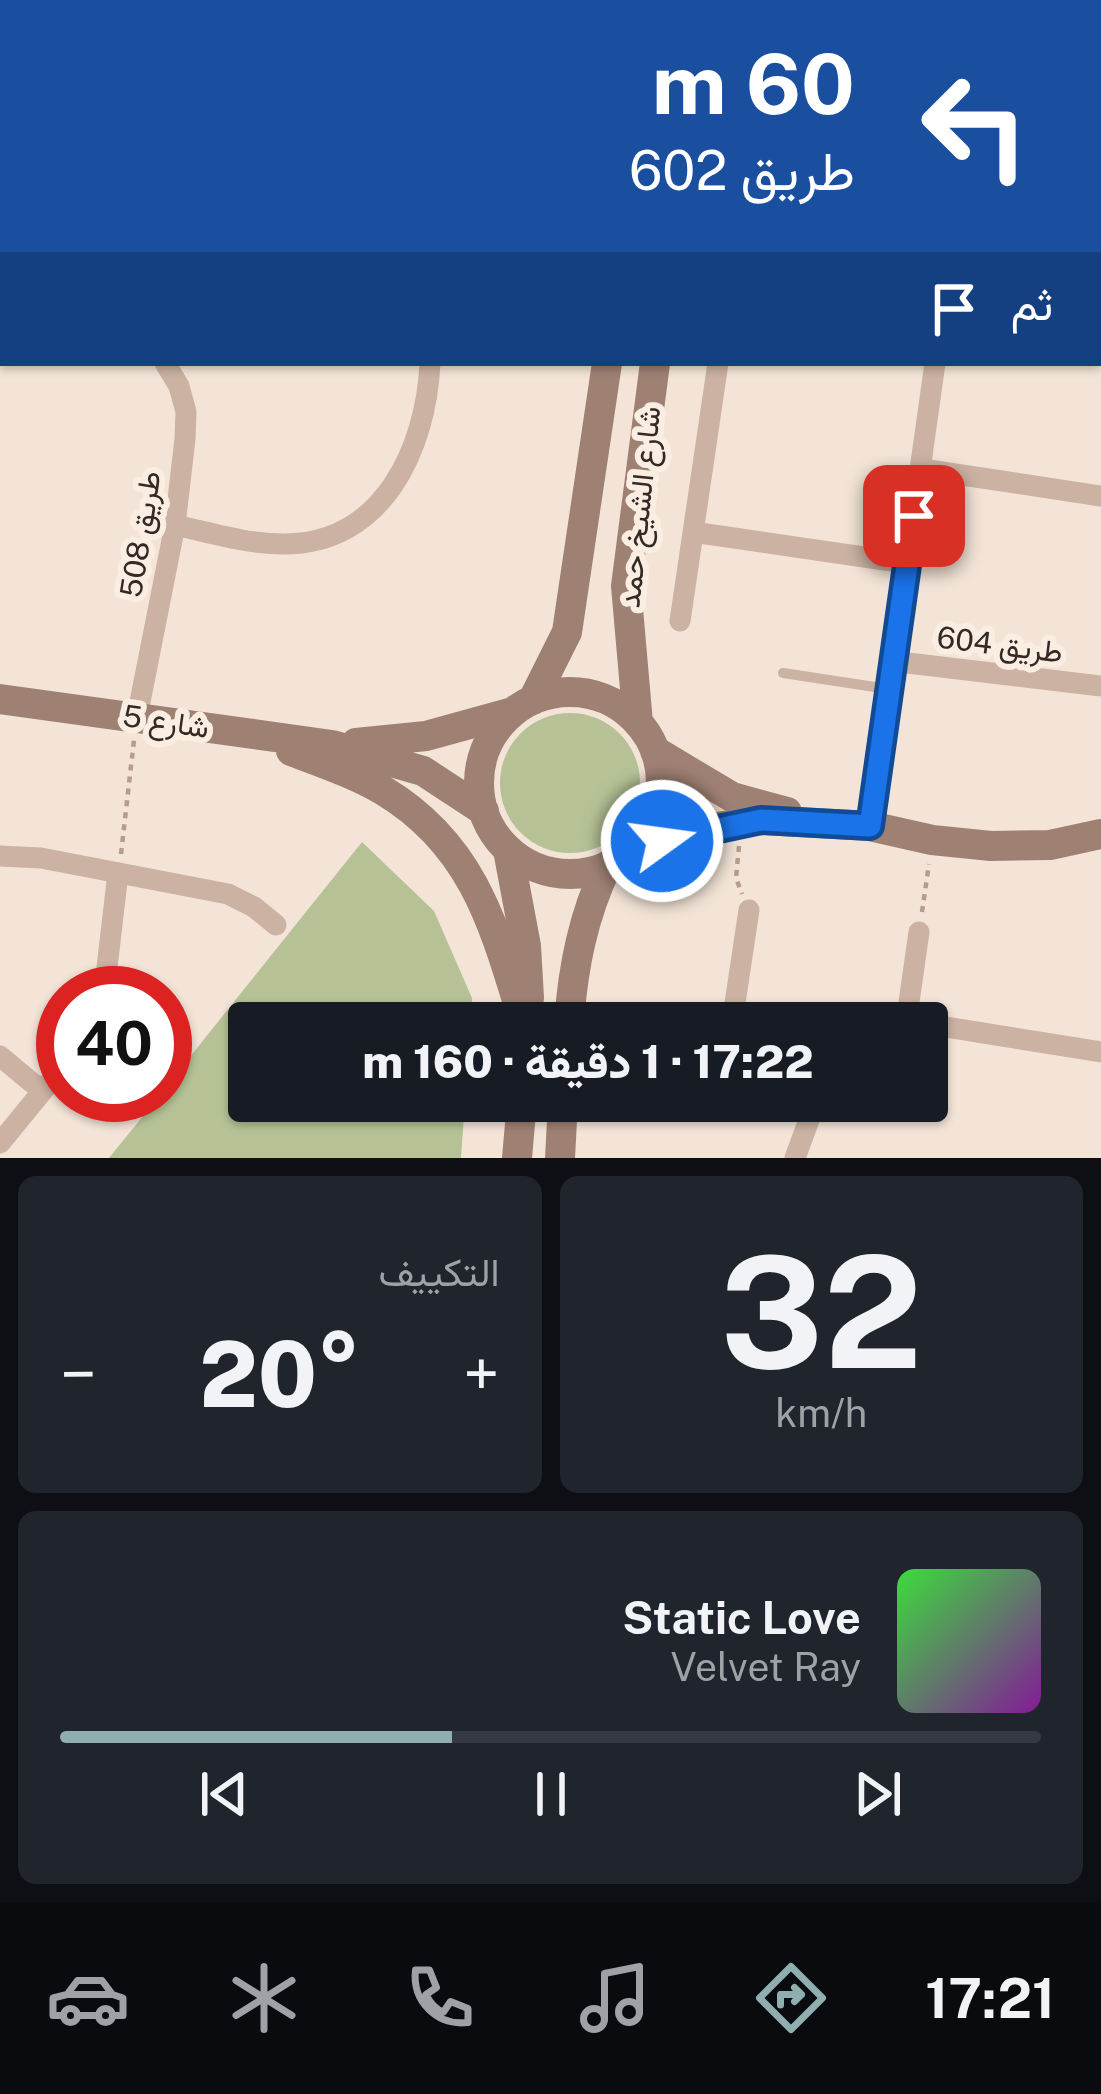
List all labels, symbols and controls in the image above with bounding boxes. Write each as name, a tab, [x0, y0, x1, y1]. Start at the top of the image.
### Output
text: 60 m	[651, 34, 855, 133]
icon: left	[897, 48, 1053, 204]
text: طريق 602	[629, 139, 855, 202]
icon: arrive	[921, 276, 987, 342]
text: ثم	[1011, 277, 1053, 330]
street label: شارع الشيخ حمد	[611, 405, 670, 610]
pin	[863, 465, 965, 567]
street label: طريق 508	[112, 468, 169, 600]
icon: arrive	[881, 483, 947, 549]
street label: طريق 604	[935, 618, 1065, 671]
street label: شارع 5	[120, 697, 212, 748]
position arrow	[599, 778, 725, 904]
speed limit sign: 40	[36, 966, 192, 1122]
text: 17:22 · 1 دقيقة · 160 m	[362, 1035, 814, 1088]
text: 32	[720, 1220, 923, 1403]
text: التكييف	[379, 1249, 500, 1295]
text: 20°	[199, 1321, 360, 1427]
text: −	[60, 1335, 97, 1413]
text: +	[463, 1335, 499, 1413]
text: km/h	[775, 1390, 867, 1436]
text: Static Love	[622, 1591, 861, 1644]
text: Velvet Ray	[671, 1644, 861, 1690]
icon: previous	[191, 1761, 257, 1827]
icon: pause	[518, 1761, 584, 1827]
icon: next	[845, 1761, 911, 1827]
icon: car	[46, 1956, 130, 2040]
icon: climate	[222, 1956, 306, 2040]
icon: phone	[398, 1956, 482, 2040]
icon: music	[573, 1956, 657, 2040]
icon: directions	[749, 1956, 833, 2040]
text: 17:21	[925, 1967, 1055, 2030]

